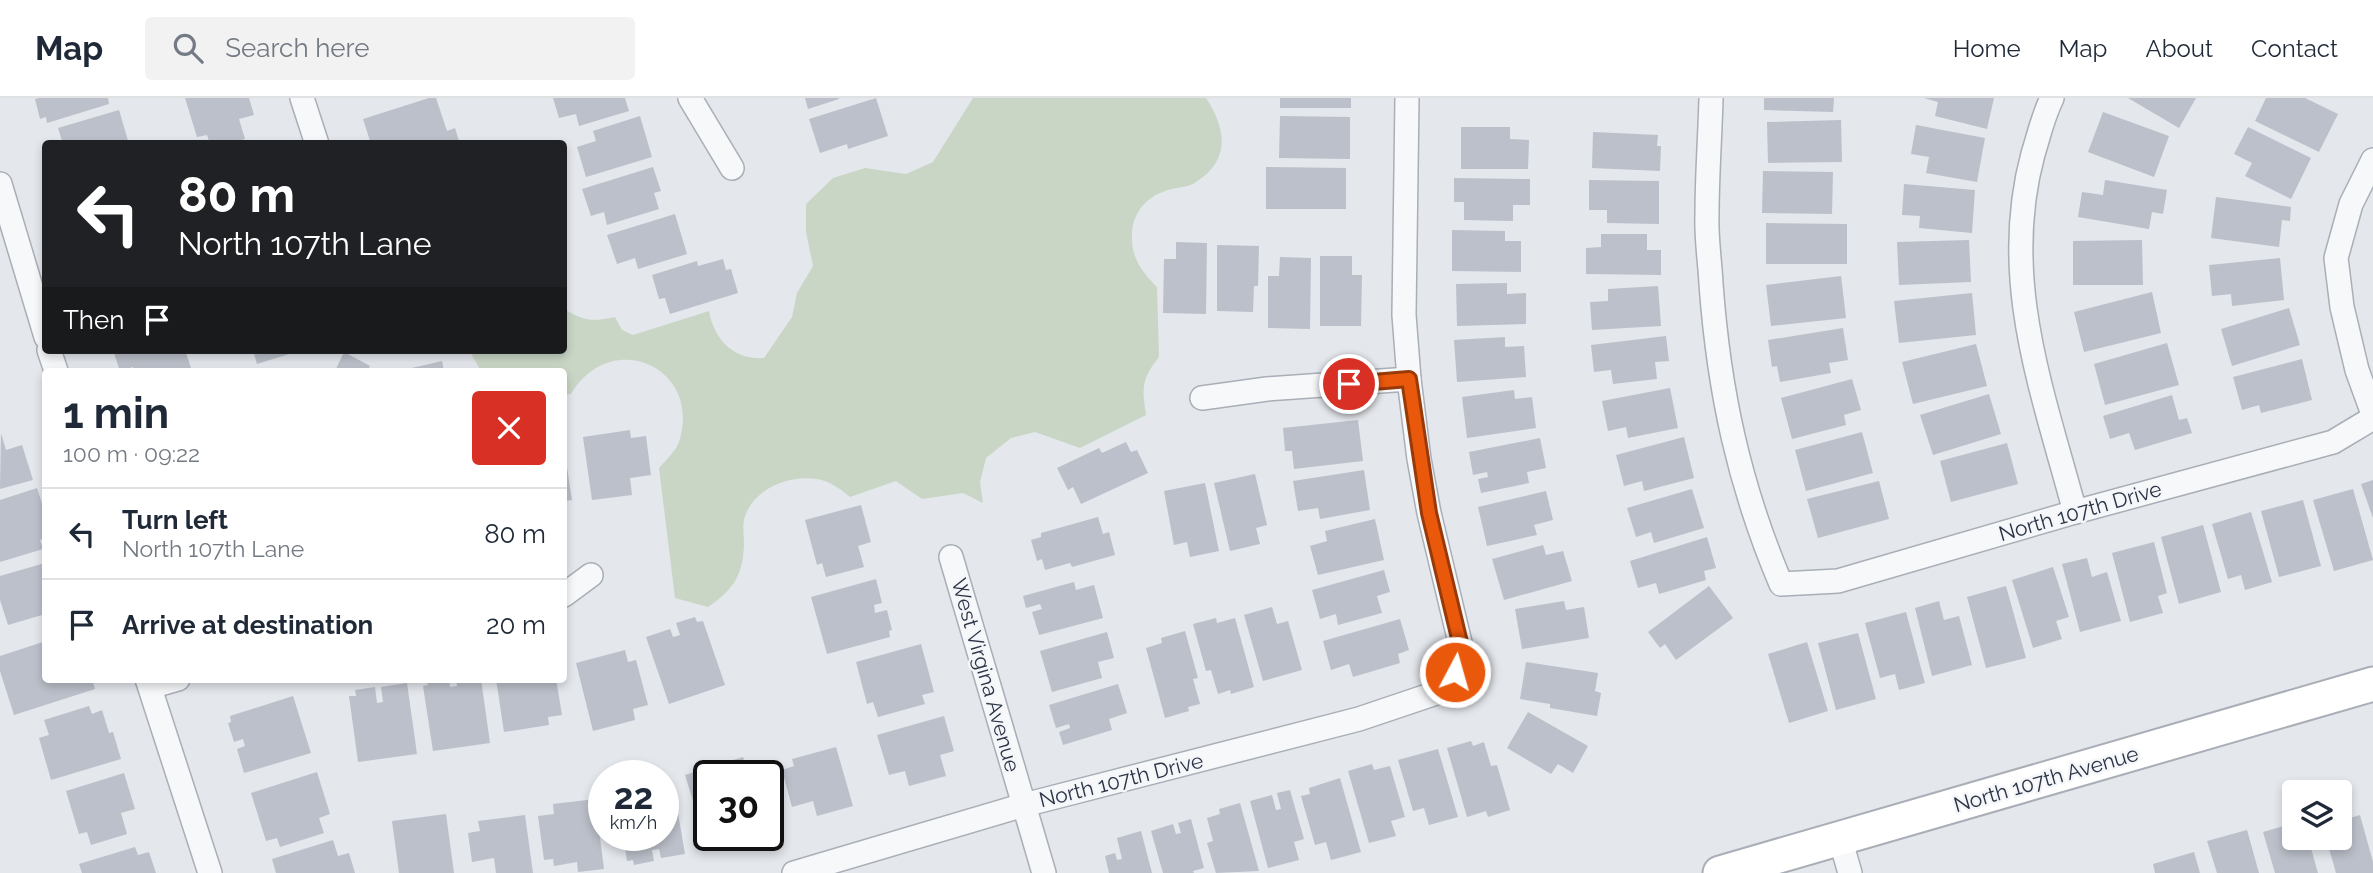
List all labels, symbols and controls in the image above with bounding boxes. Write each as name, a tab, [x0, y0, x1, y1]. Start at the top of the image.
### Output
search box	[145, 17, 635, 80]
text: Map	[35, 29, 103, 68]
icon: search	[169, 29, 207, 67]
text: Search here	[225, 33, 370, 63]
text: Home	[1953, 34, 2021, 63]
text: Map	[2059, 34, 2107, 63]
text: About	[2145, 34, 2213, 63]
text: Contact	[2251, 34, 2338, 63]
text: 80 m	[178, 166, 295, 223]
icon: left	[63, 168, 154, 259]
text: North 107th Lane	[178, 225, 431, 262]
icon: arrive	[138, 301, 176, 339]
text: Then	[63, 305, 124, 335]
pin	[1319, 354, 1379, 414]
icon: arrive	[1330, 365, 1368, 403]
text: 1 min	[63, 389, 169, 438]
button: close	[472, 391, 546, 465]
text: 100 m · 09:22	[63, 440, 200, 467]
street label: North 107th Drive	[1996, 476, 2164, 546]
text: Turn left	[122, 505, 228, 535]
icon: left	[63, 515, 101, 553]
text: 80 m	[484, 519, 546, 549]
text: North 107th Lane	[122, 535, 304, 562]
street label: West Virgina Avenue	[946, 575, 1026, 775]
icon: arrive	[63, 606, 101, 644]
text: Arrive at destination	[122, 610, 373, 640]
text: 20 m	[486, 610, 546, 640]
position arrow	[1418, 635, 1492, 709]
street label: North 107th Avenue	[1951, 741, 2141, 817]
street label: North 107th Drive	[1036, 748, 1206, 812]
speed limit sign: 30	[693, 760, 784, 851]
text: 22	[614, 776, 653, 817]
map controls	[2282, 780, 2352, 850]
button: layers	[2282, 780, 2352, 850]
text: km/h	[610, 812, 657, 833]

